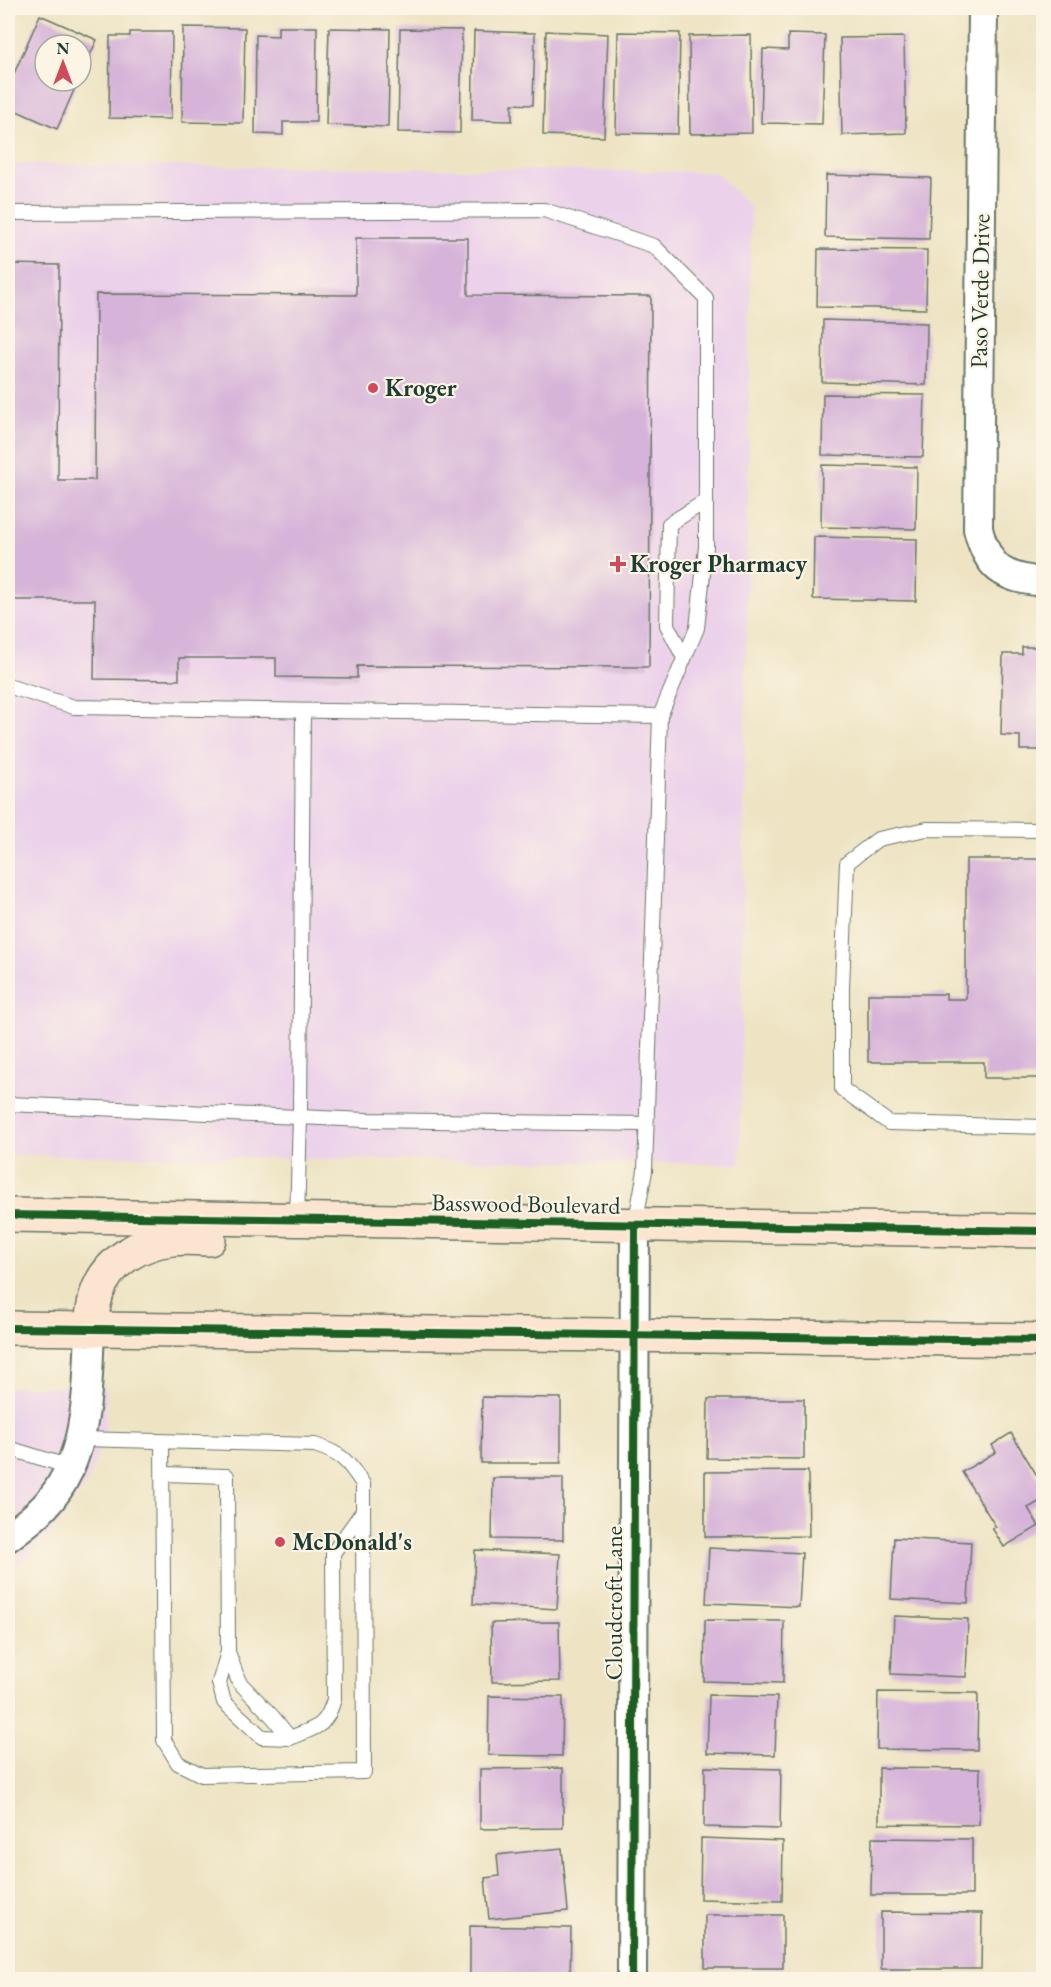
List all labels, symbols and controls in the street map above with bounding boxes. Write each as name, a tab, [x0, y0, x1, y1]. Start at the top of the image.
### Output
north arrow	[33, 33, 93, 93]
text: N	[57, 38, 70, 59]
street label: Paso Verde Drive	[963, 213, 996, 369]
place label: Kroger	[385, 372, 457, 404]
marker: Kroger	[366, 381, 380, 395]
place label: Kroger Pharmacy	[630, 548, 808, 580]
marker: Kroger Pharmacy	[611, 557, 625, 571]
street label: Basswood Boulevard	[431, 1186, 622, 1221]
place label: McDonald's	[292, 1526, 412, 1557]
street label: Cloudcroft Lane	[598, 1526, 629, 1680]
marker: McDonald's	[273, 1535, 287, 1549]

